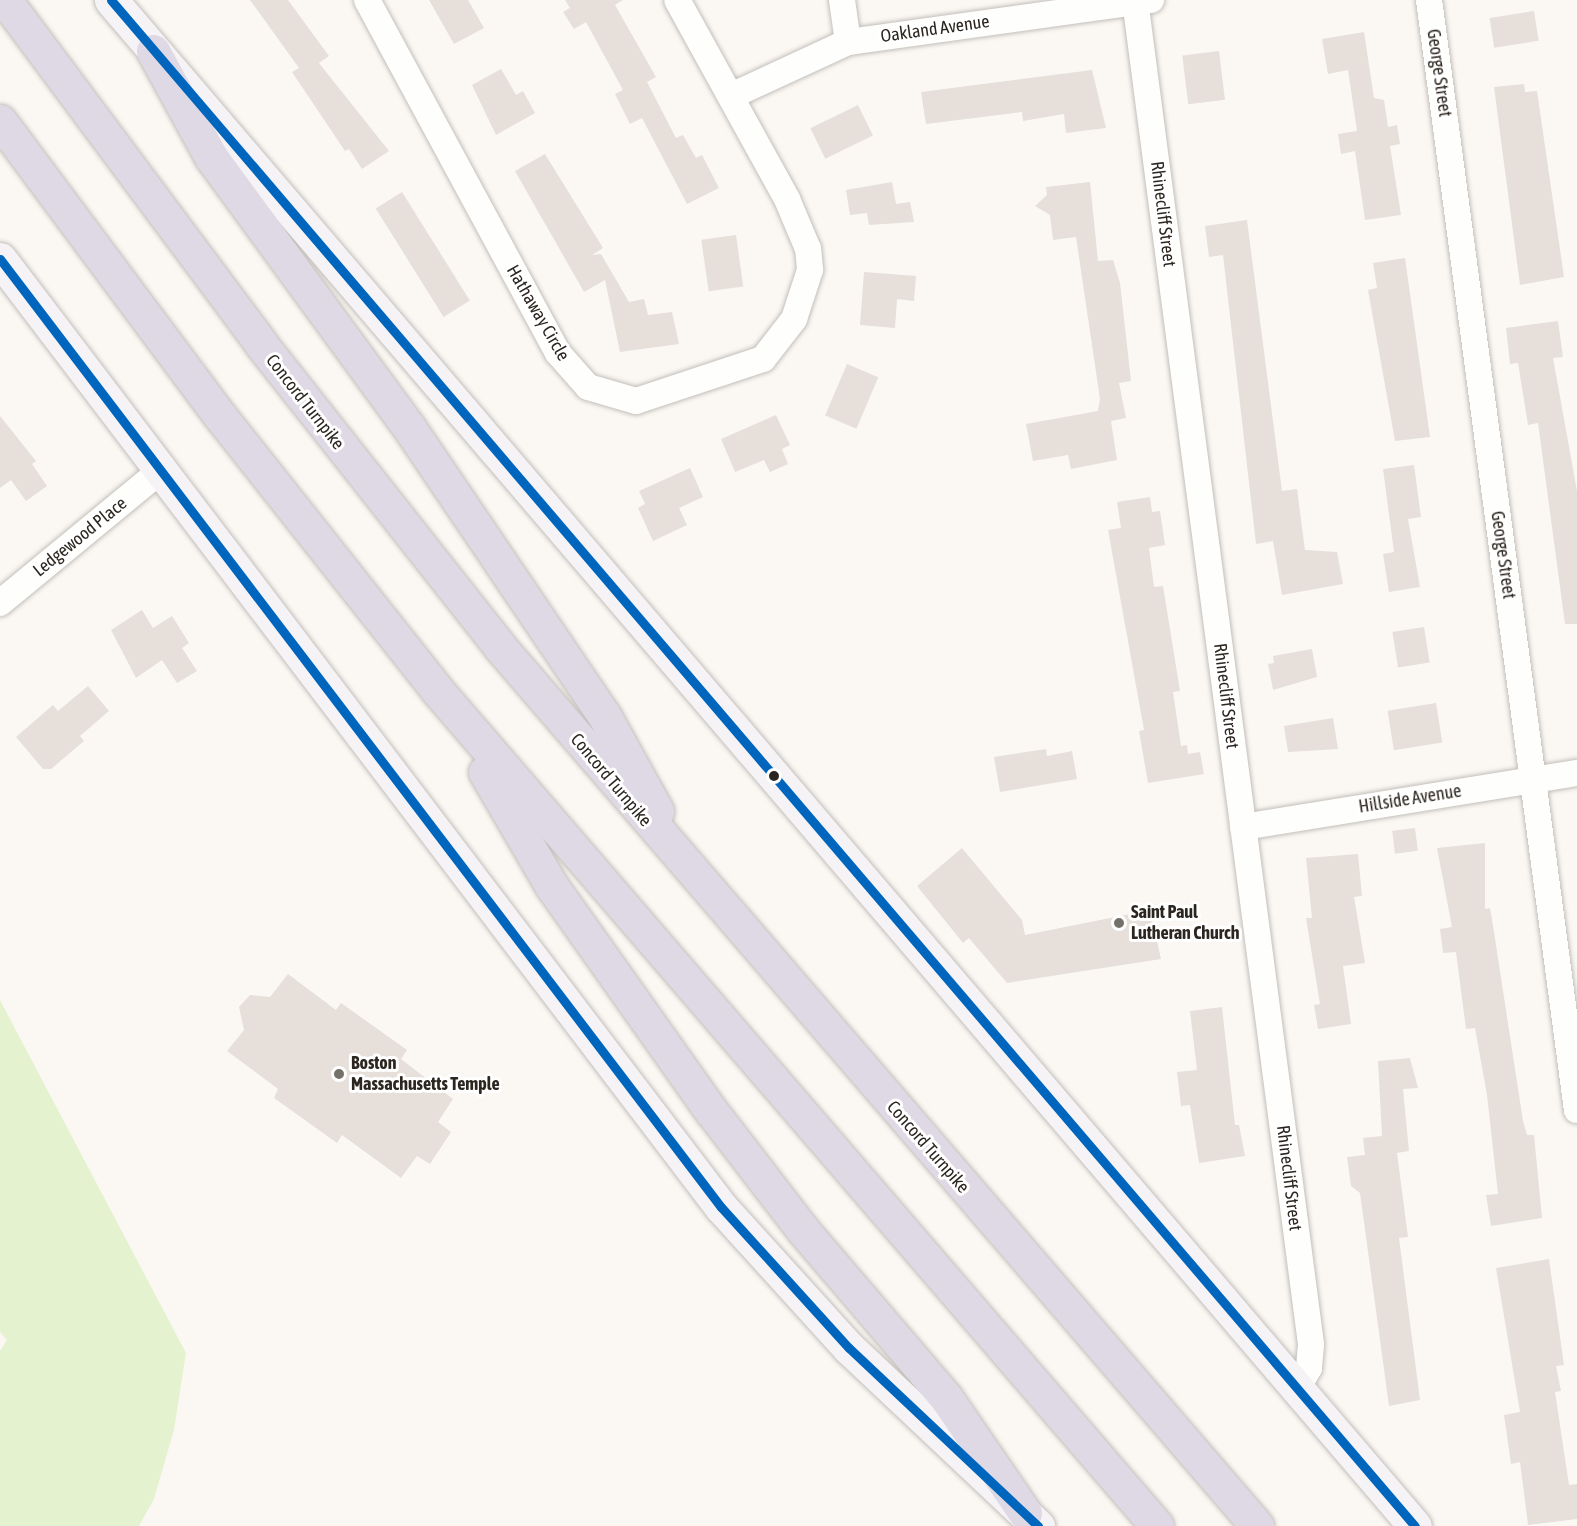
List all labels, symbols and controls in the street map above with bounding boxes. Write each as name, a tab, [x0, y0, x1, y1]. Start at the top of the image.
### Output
street label: Oakland Avenue	[879, 11, 991, 47]
street label: George Street	[1422, 28, 1456, 118]
street label: Rhinecliff Street	[1146, 160, 1180, 268]
street label: Hathaway Circle	[502, 261, 574, 365]
street label: Concord Turnpike	[261, 350, 349, 454]
street label: Ledgewood Place	[29, 493, 131, 581]
street label: George Street	[1486, 510, 1520, 600]
street label: Rhinecliff Street	[1209, 642, 1243, 750]
street label: Concord Turnpike	[566, 729, 656, 831]
unlabelled marker	[768, 770, 780, 782]
street label: Hillside Avenue	[1357, 780, 1463, 818]
place label: Saint Paul Lutheran Church	[1131, 902, 1239, 944]
marker: Saint Paul Lutheran Church	[1112, 916, 1126, 930]
place label: Boston Massachusetts Temple	[351, 1053, 500, 1096]
marker: Boston Massachusetts Temple	[332, 1067, 346, 1081]
street label: Concord Turnpike	[882, 1097, 974, 1197]
street label: Rhinecliff Street	[1272, 1124, 1306, 1232]

